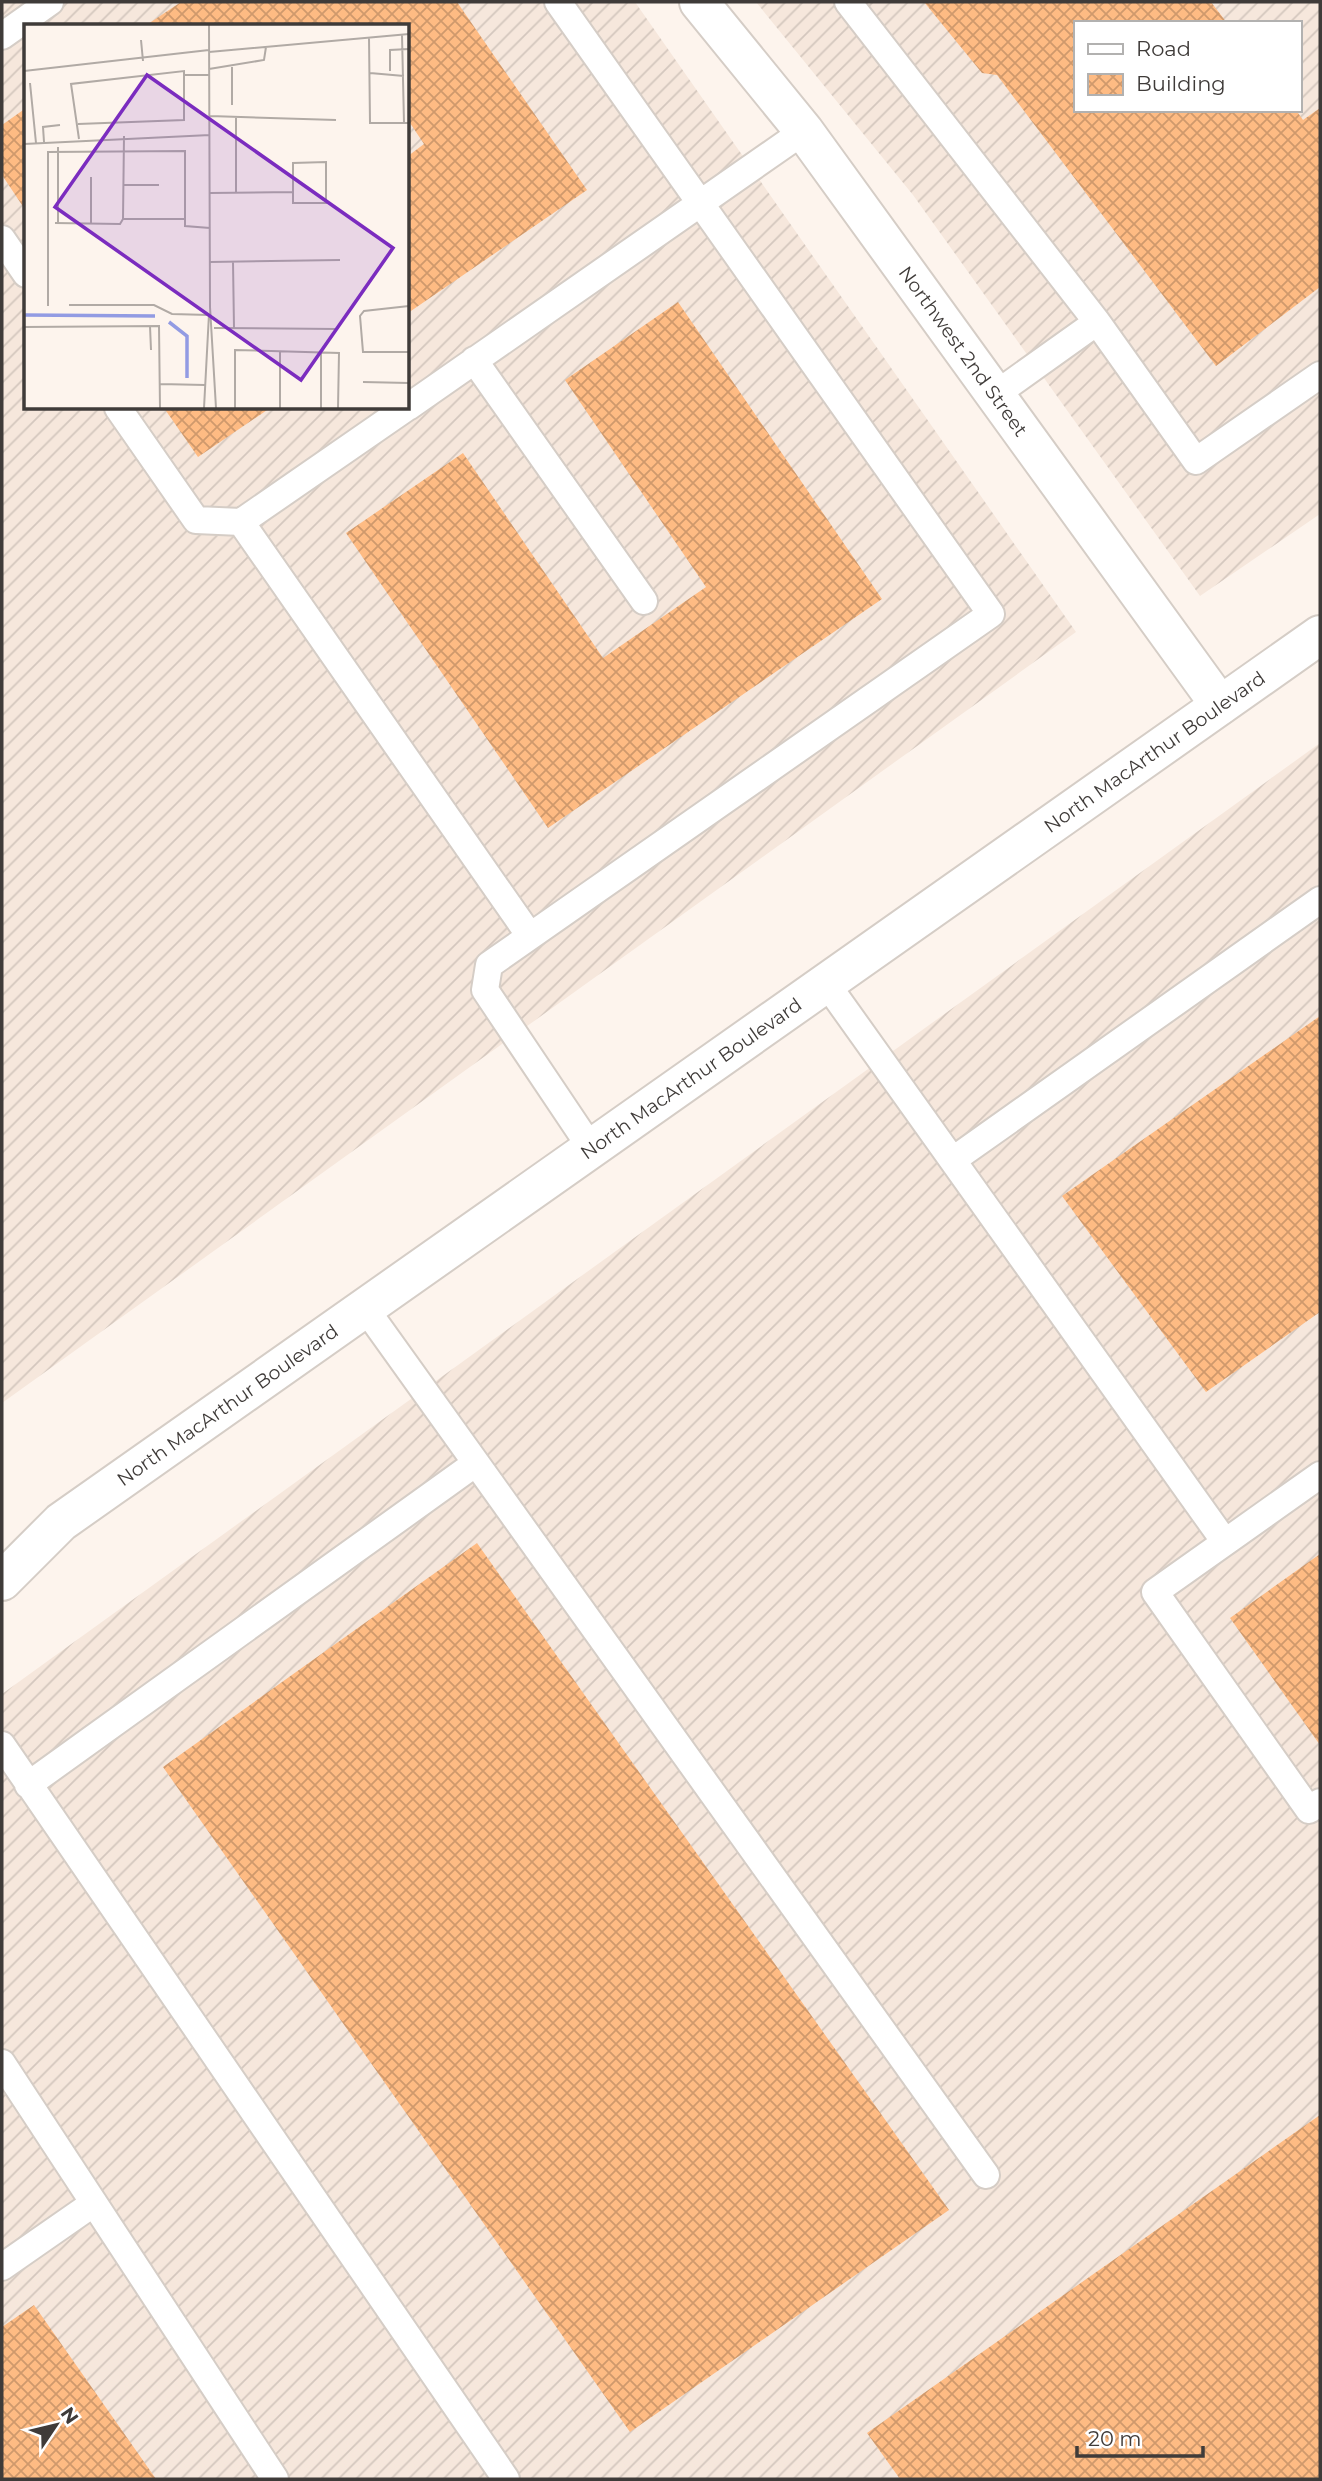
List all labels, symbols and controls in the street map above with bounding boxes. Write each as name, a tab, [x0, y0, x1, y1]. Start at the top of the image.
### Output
legend	[1074, 21, 1301, 112]
inset map	[24, 24, 410, 410]
text: Road	[1136, 36, 1191, 61]
text: Building	[1136, 71, 1226, 96]
street label: Northwest 2nd Street	[894, 261, 1033, 441]
street label: North MacArthur Boulevard	[1039, 666, 1270, 837]
street label: North MacArthur Boulevard	[576, 992, 806, 1164]
street label: North MacArthur Boulevard	[112, 1319, 342, 1491]
north arrow	[21, 2390, 91, 2460]
text: N	[56, 2403, 83, 2428]
scale bar	[1077, 2414, 1203, 2458]
text: 20 m	[1088, 2426, 1142, 2451]

